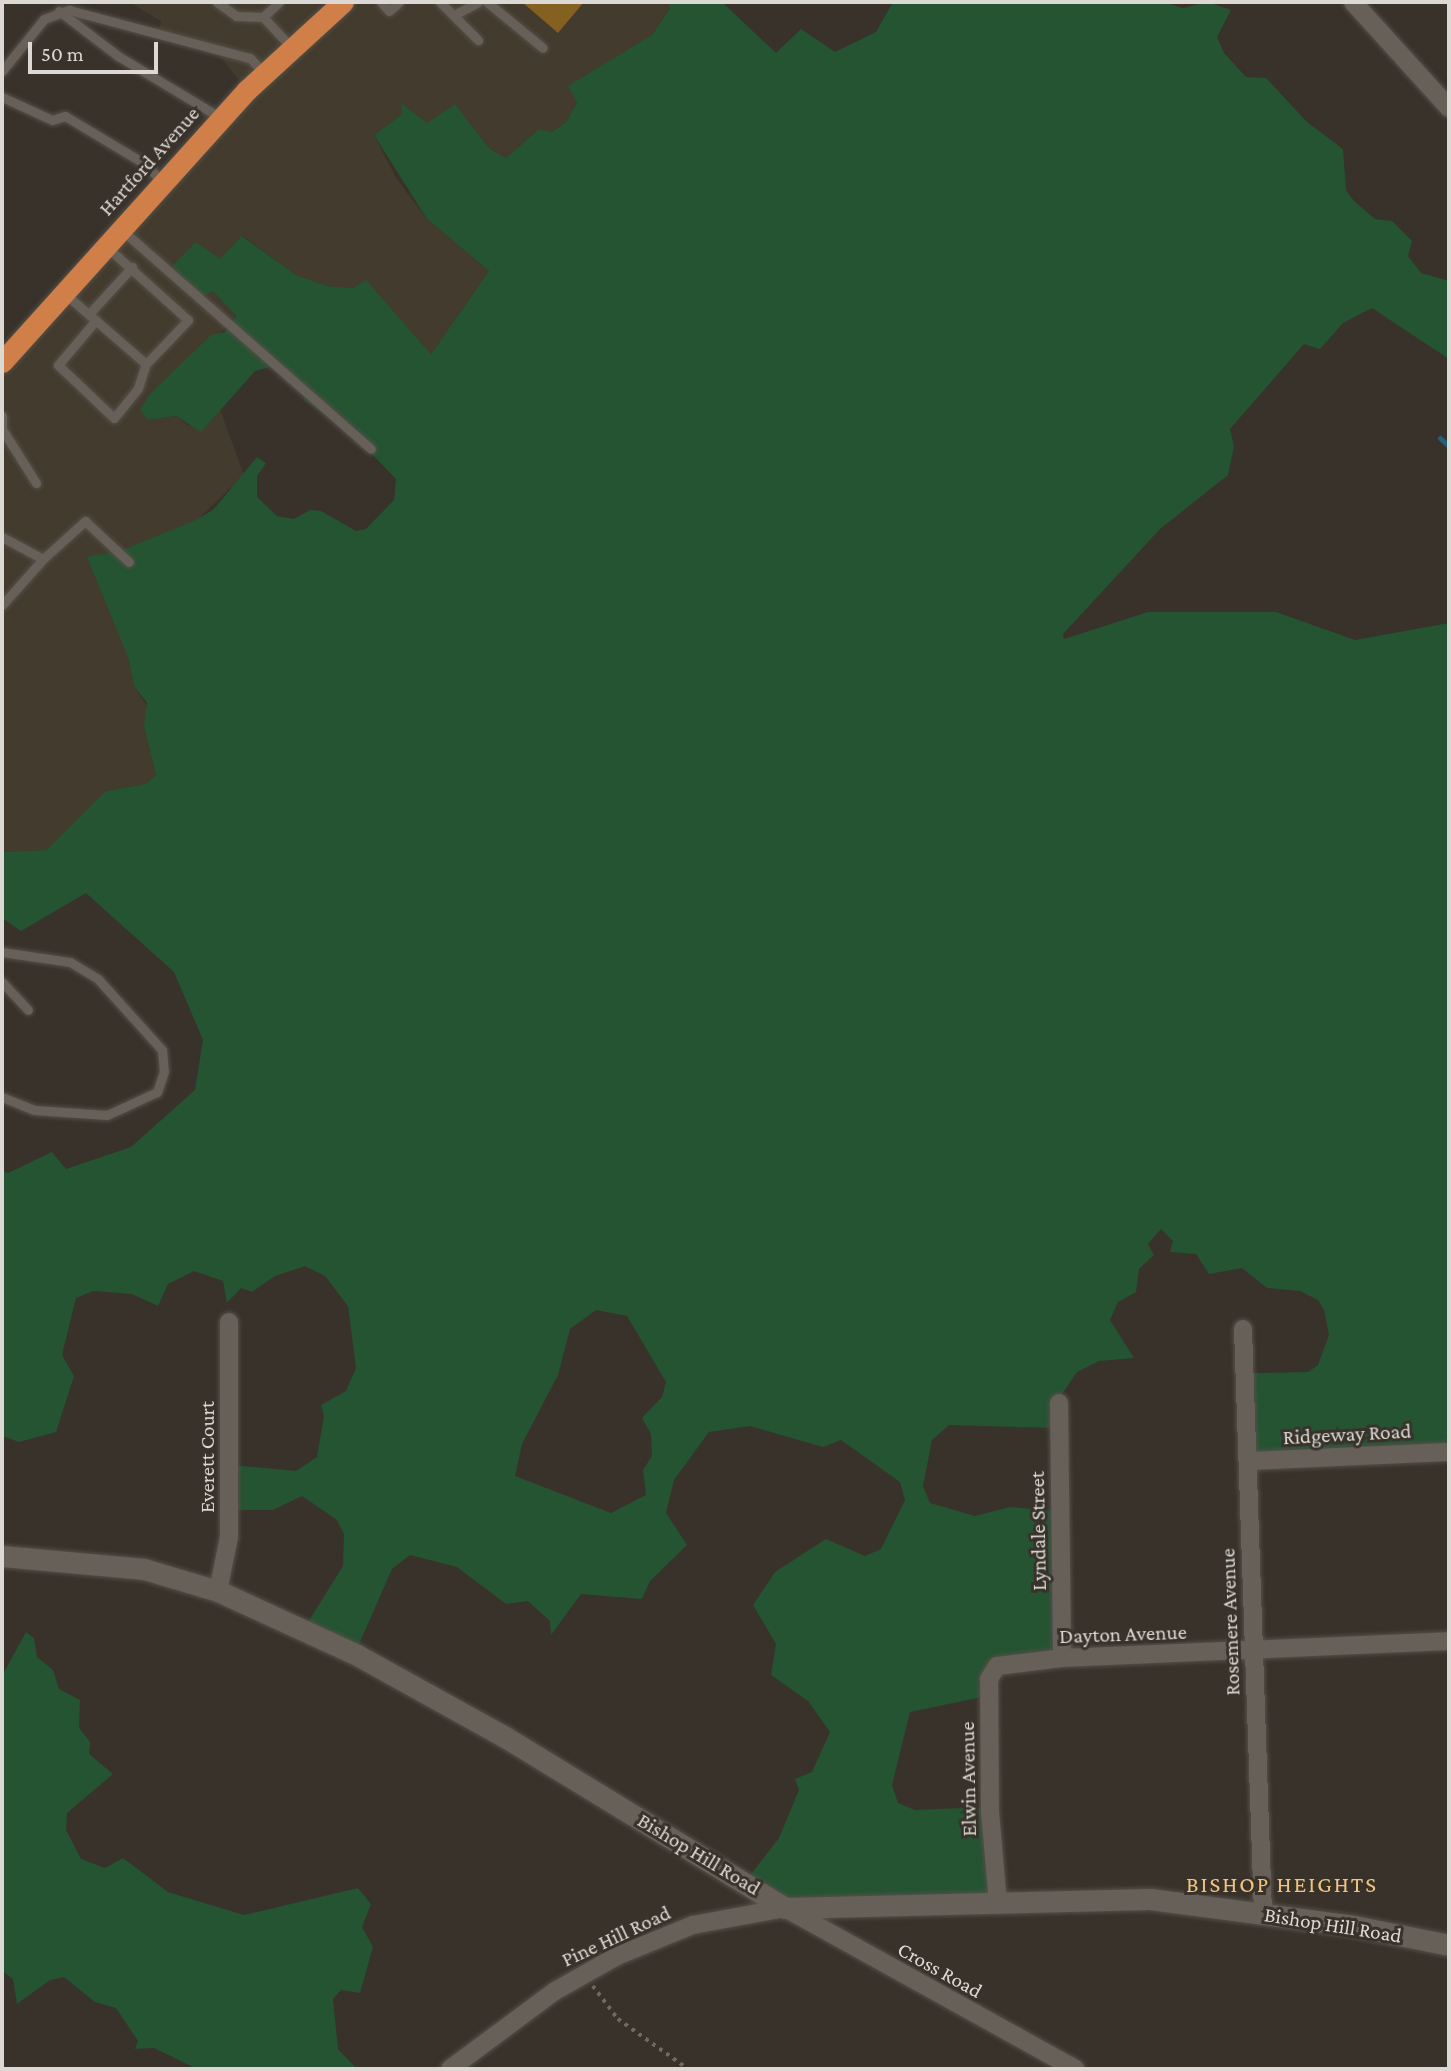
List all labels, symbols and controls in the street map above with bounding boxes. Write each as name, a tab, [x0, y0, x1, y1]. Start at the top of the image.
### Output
scale bar	[32, 28, 161, 72]
text: 50 m	[41, 42, 84, 66]
street label: Hartford Avenue	[93, 101, 205, 221]
street label: Everett Court	[194, 1401, 220, 1513]
street label: Ridgeway Road	[1282, 1418, 1412, 1450]
street label: Lyndale Street	[1024, 1471, 1052, 1591]
street label: Rosemere Avenue	[1215, 1548, 1245, 1696]
street label: Dayton Avenue	[1059, 1619, 1187, 1649]
street label: Elwin Avenue	[954, 1721, 982, 1837]
street label: Bishop Hill Road	[633, 1807, 765, 1901]
district label: BISHOP HEIGHTS	[1188, 1870, 1376, 1898]
street label: Pine Hill Road	[558, 1900, 674, 1972]
street label: Bishop Hill Road	[1263, 1902, 1403, 1948]
street label: Cross Road	[893, 1936, 987, 2004]

